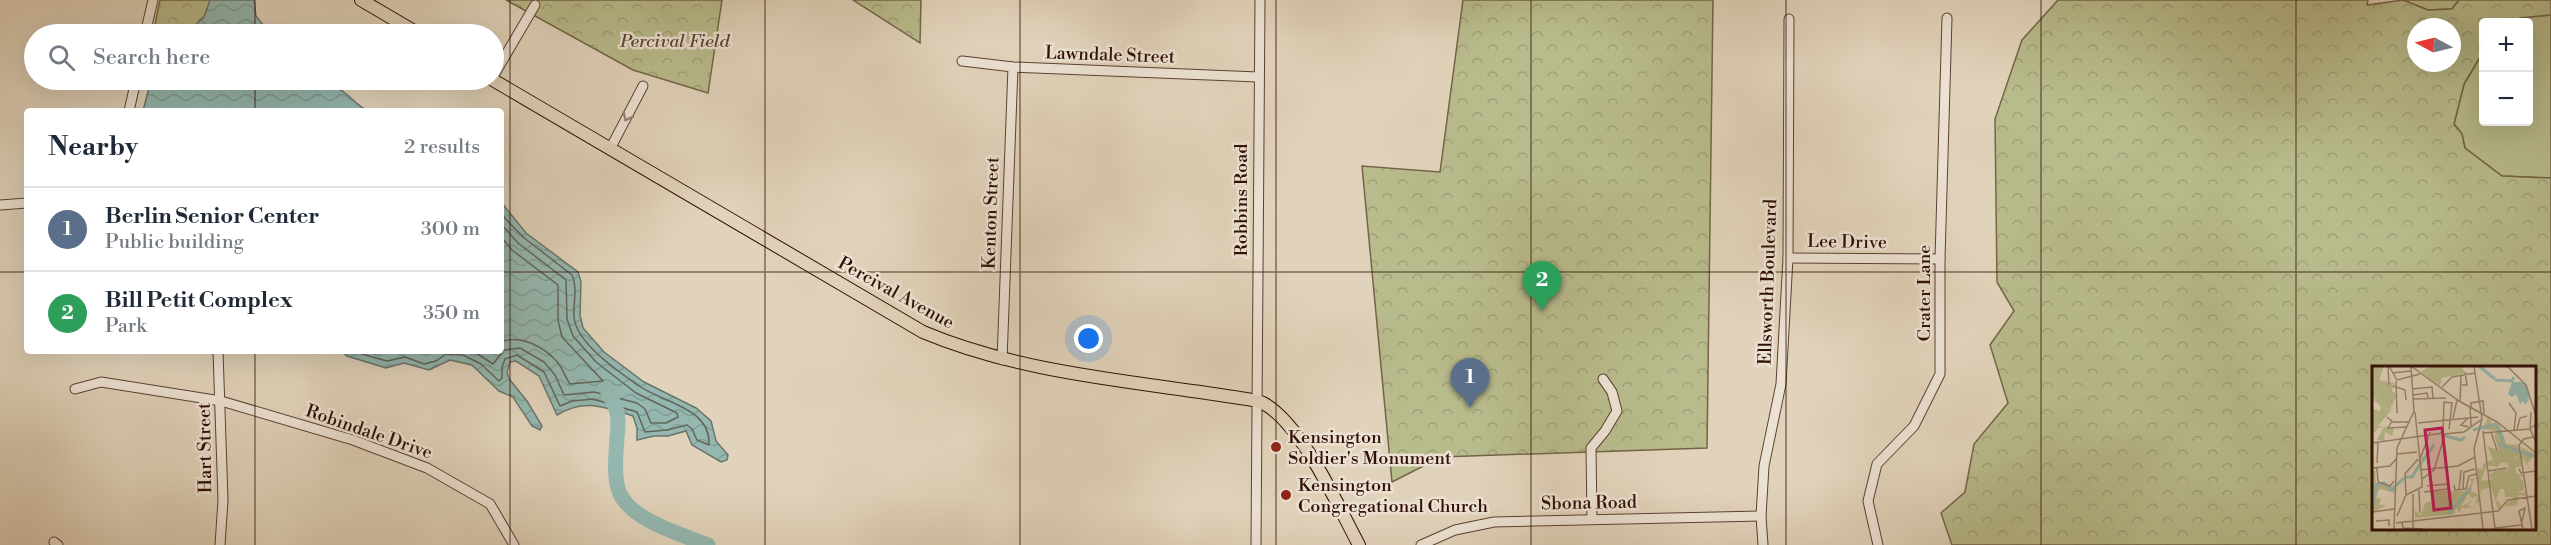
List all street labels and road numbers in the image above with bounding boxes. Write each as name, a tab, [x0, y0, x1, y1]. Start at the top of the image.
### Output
street label: Lawndale Street	[1044, 41, 1176, 69]
street label: Robbins Road	[1230, 143, 1253, 256]
street label: Kenton Street	[978, 156, 1004, 270]
street label: Ellsworth Boulevard	[1754, 198, 1782, 365]
street label: Lee Drive	[1807, 230, 1887, 254]
street label: Crater Lane	[1913, 245, 1936, 341]
street label: Percival Avenue	[834, 252, 958, 334]
street label: Robindale Drive	[303, 400, 435, 464]
street label: Hart Street	[193, 402, 217, 494]
street label: Sbona Road	[1541, 491, 1638, 515]

